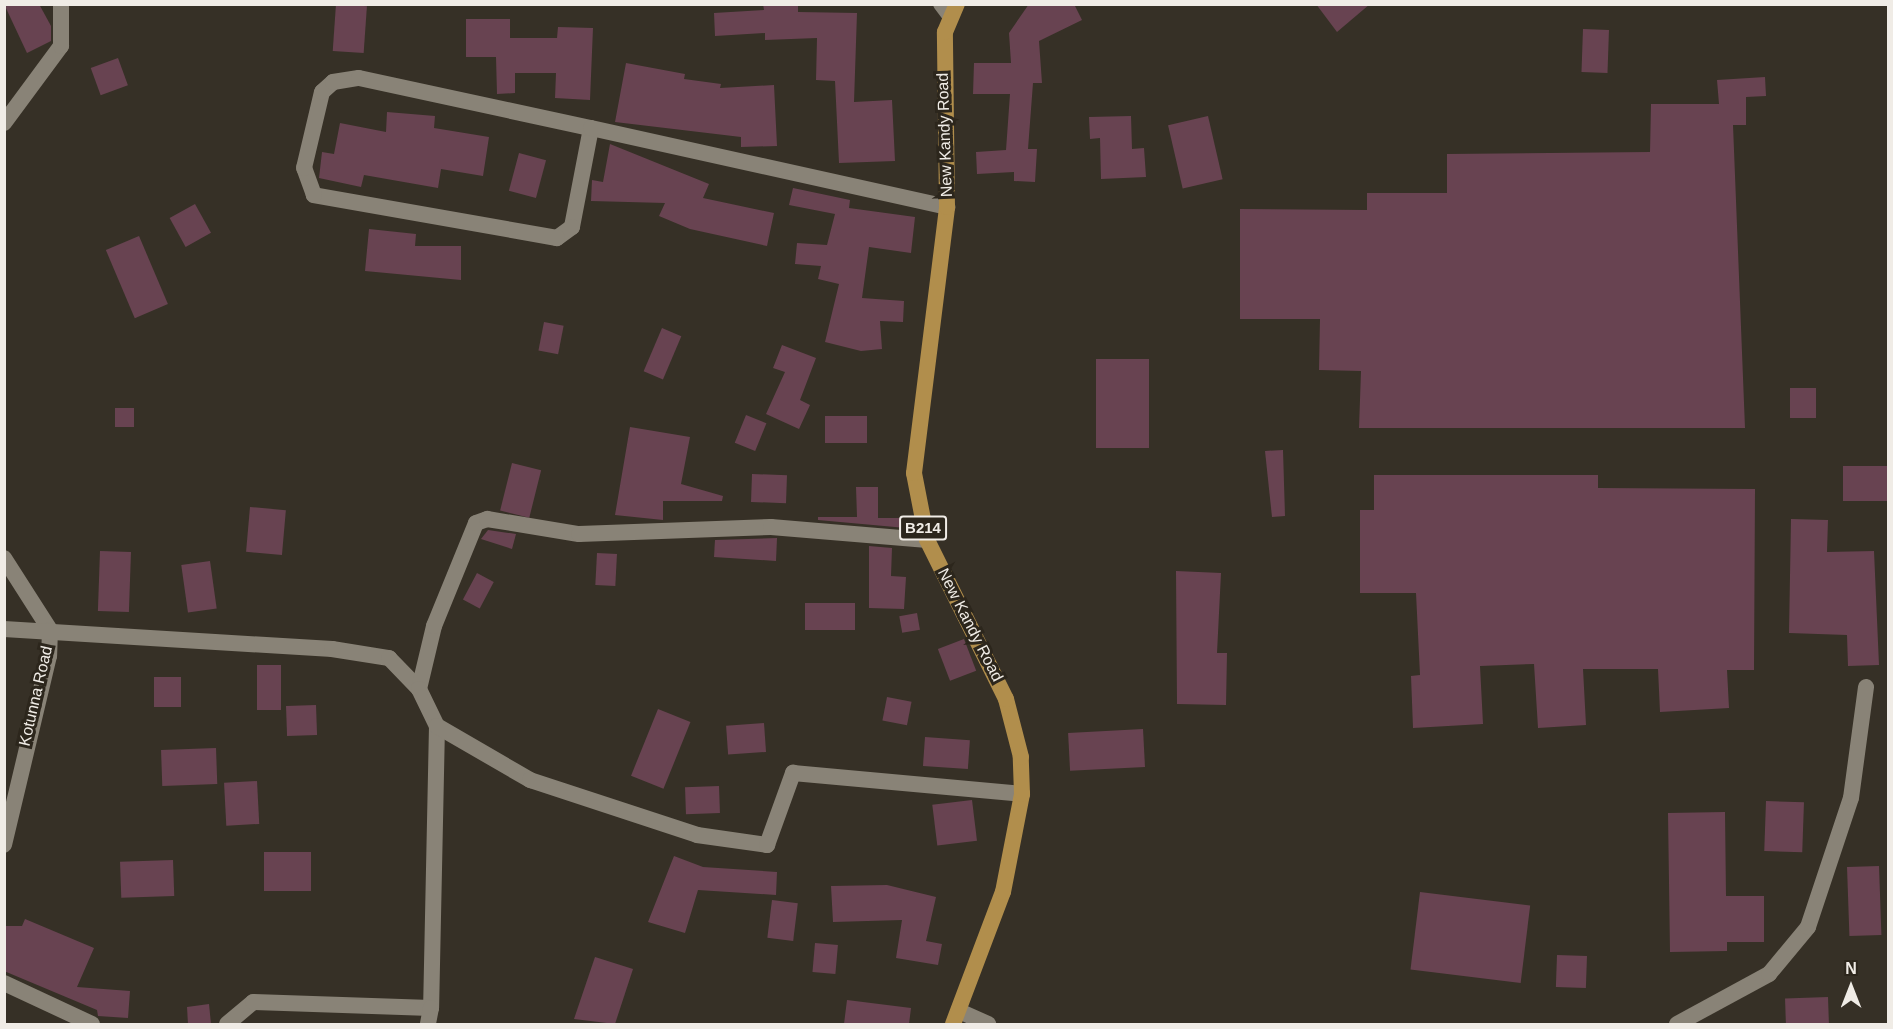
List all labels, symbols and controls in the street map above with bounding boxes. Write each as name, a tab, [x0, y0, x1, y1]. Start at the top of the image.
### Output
street label: New Kandy Road	[933, 72, 957, 198]
road number: B214	[899, 516, 947, 540]
street label: New Kandy Road	[933, 565, 1007, 685]
street label: Kotunna Road	[15, 644, 57, 748]
north arrow	[1821, 957, 1881, 1017]
text: N	[1845, 960, 1857, 977]

